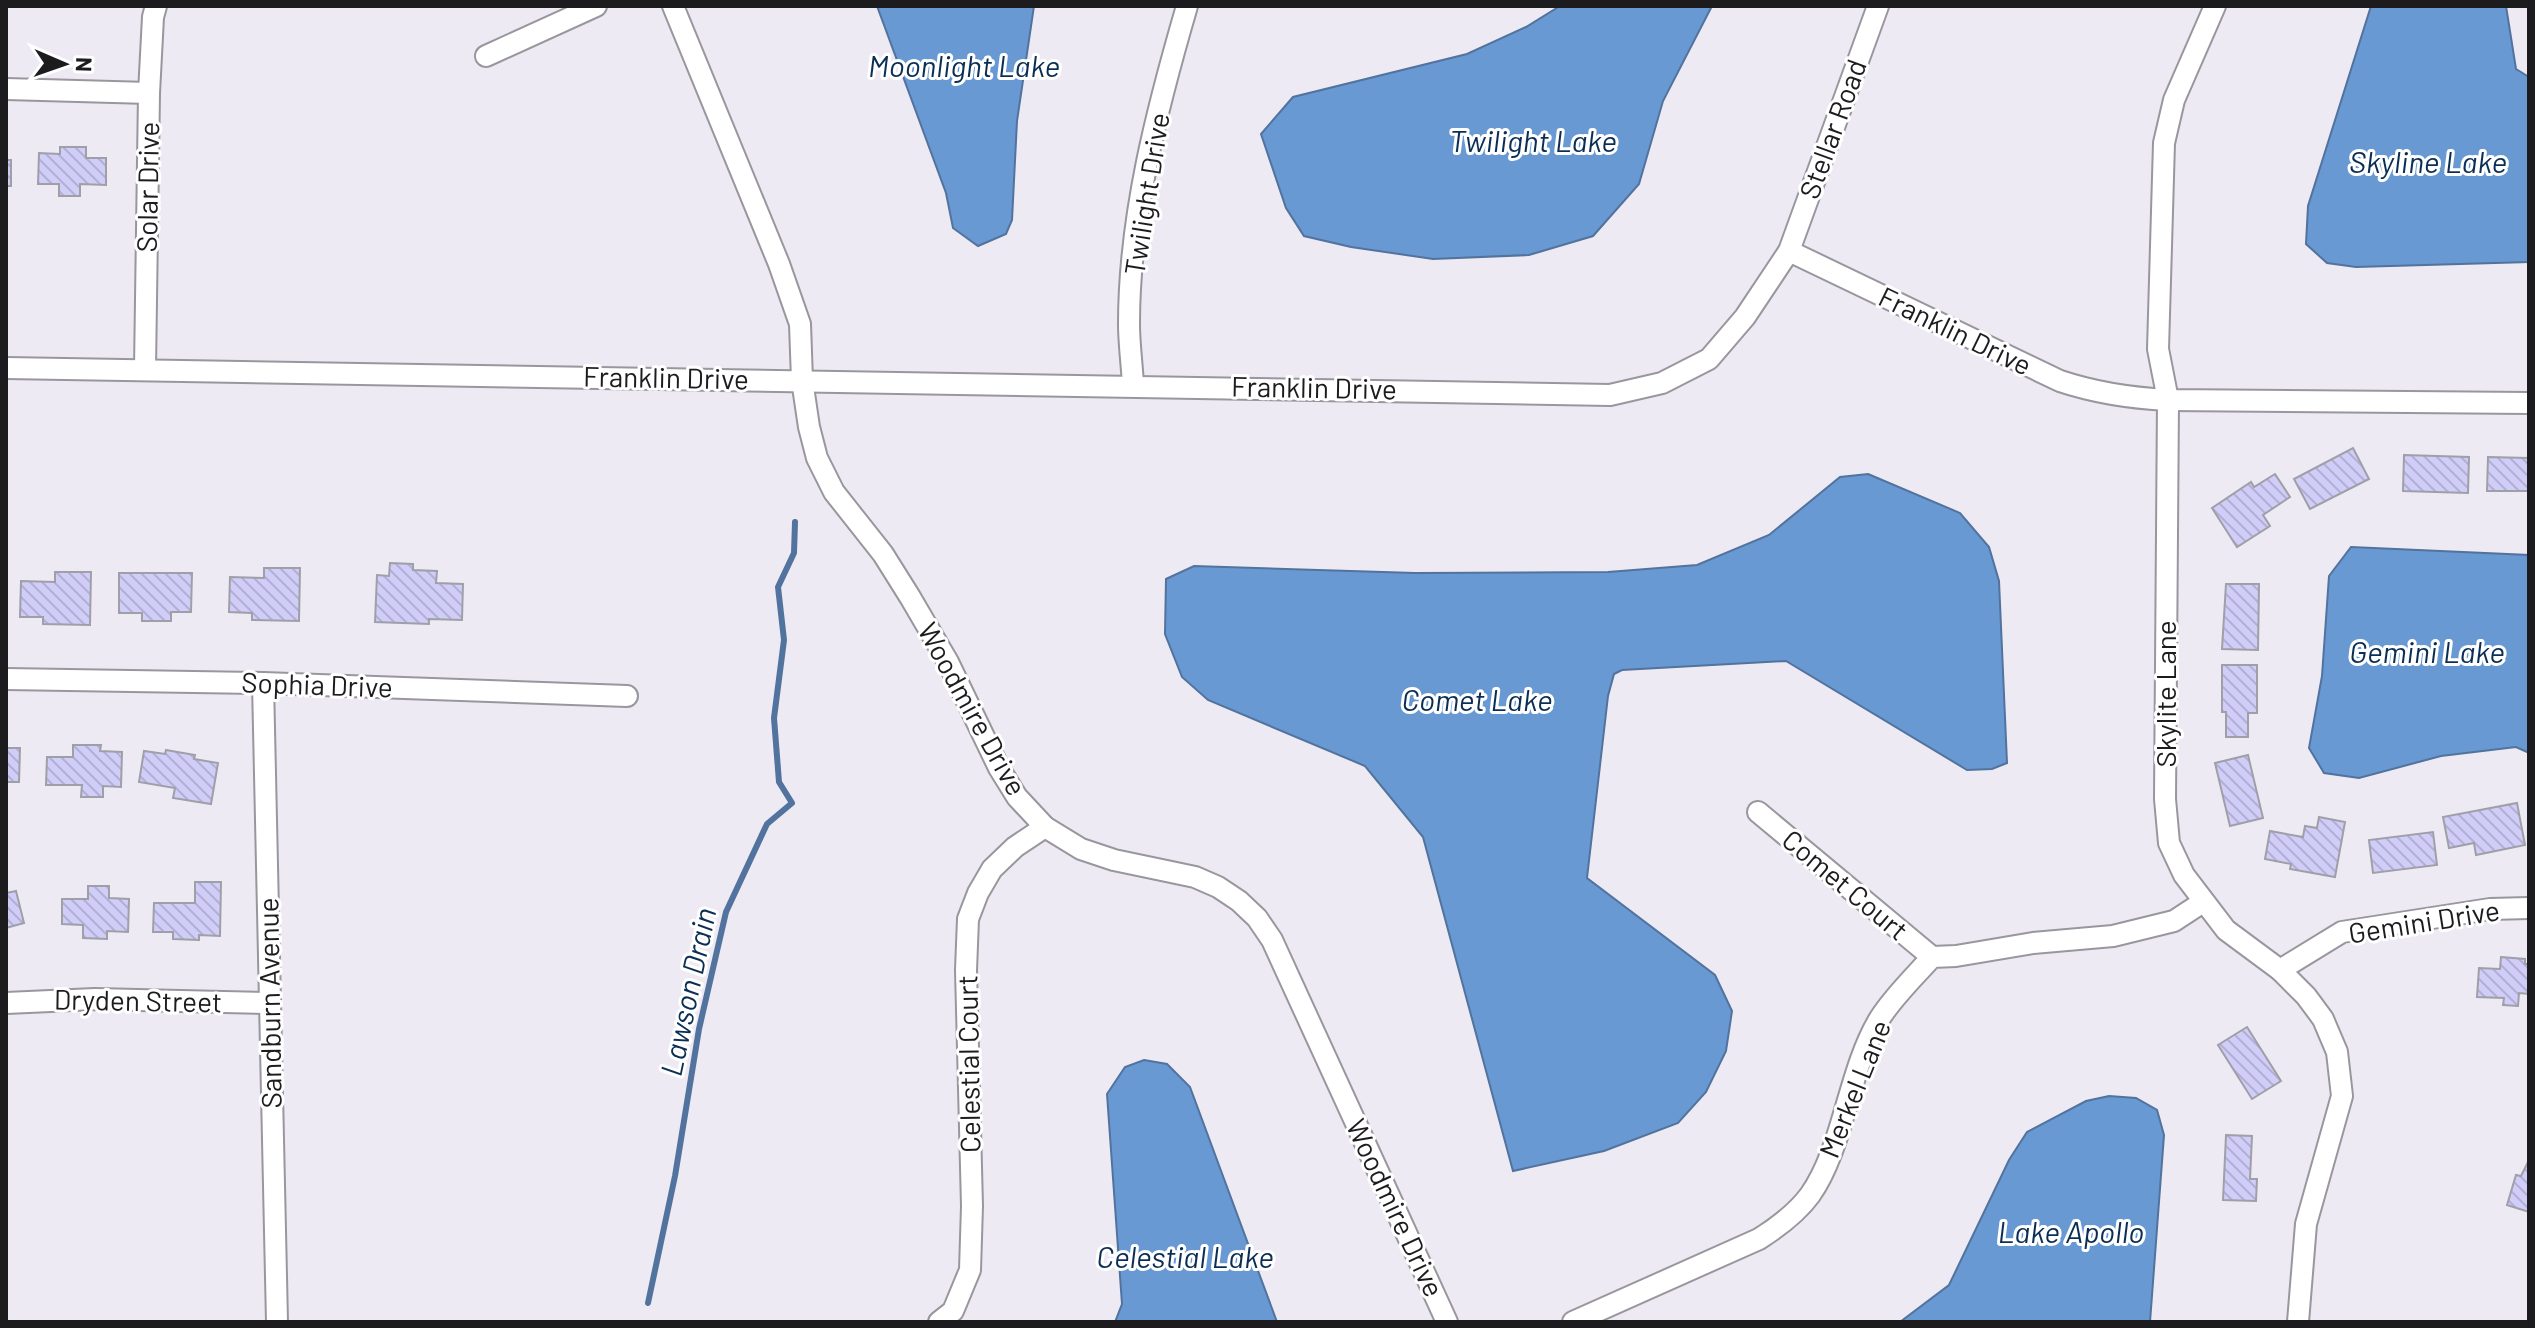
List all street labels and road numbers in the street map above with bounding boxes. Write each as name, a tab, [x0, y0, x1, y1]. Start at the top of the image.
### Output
street label: Stellar Road	[1791, 54, 1873, 203]
street label: Twilight Drive	[1116, 110, 1176, 278]
street label: Solar Drive	[129, 121, 165, 253]
street label: Franklin Drive	[1873, 278, 2037, 382]
street label: Franklin Drive	[583, 359, 749, 395]
street label: Franklin Drive	[1231, 369, 1397, 405]
street label: Woodmire Drive	[911, 616, 1034, 801]
street label: Skylite Lane	[2148, 620, 2182, 768]
street label: Sophia Drive	[241, 664, 393, 704]
street label: Comet Court	[1776, 822, 1915, 947]
street label: Gemini Drive	[2346, 892, 2502, 950]
street label: Sandburn Avenue	[250, 897, 288, 1109]
street label: Celestial Court	[949, 975, 987, 1153]
street label: Dryden Street	[54, 982, 222, 1018]
street label: Merkel Lane	[1811, 1015, 1897, 1163]
street label: Woodmire Drive	[1340, 1113, 1452, 1302]

